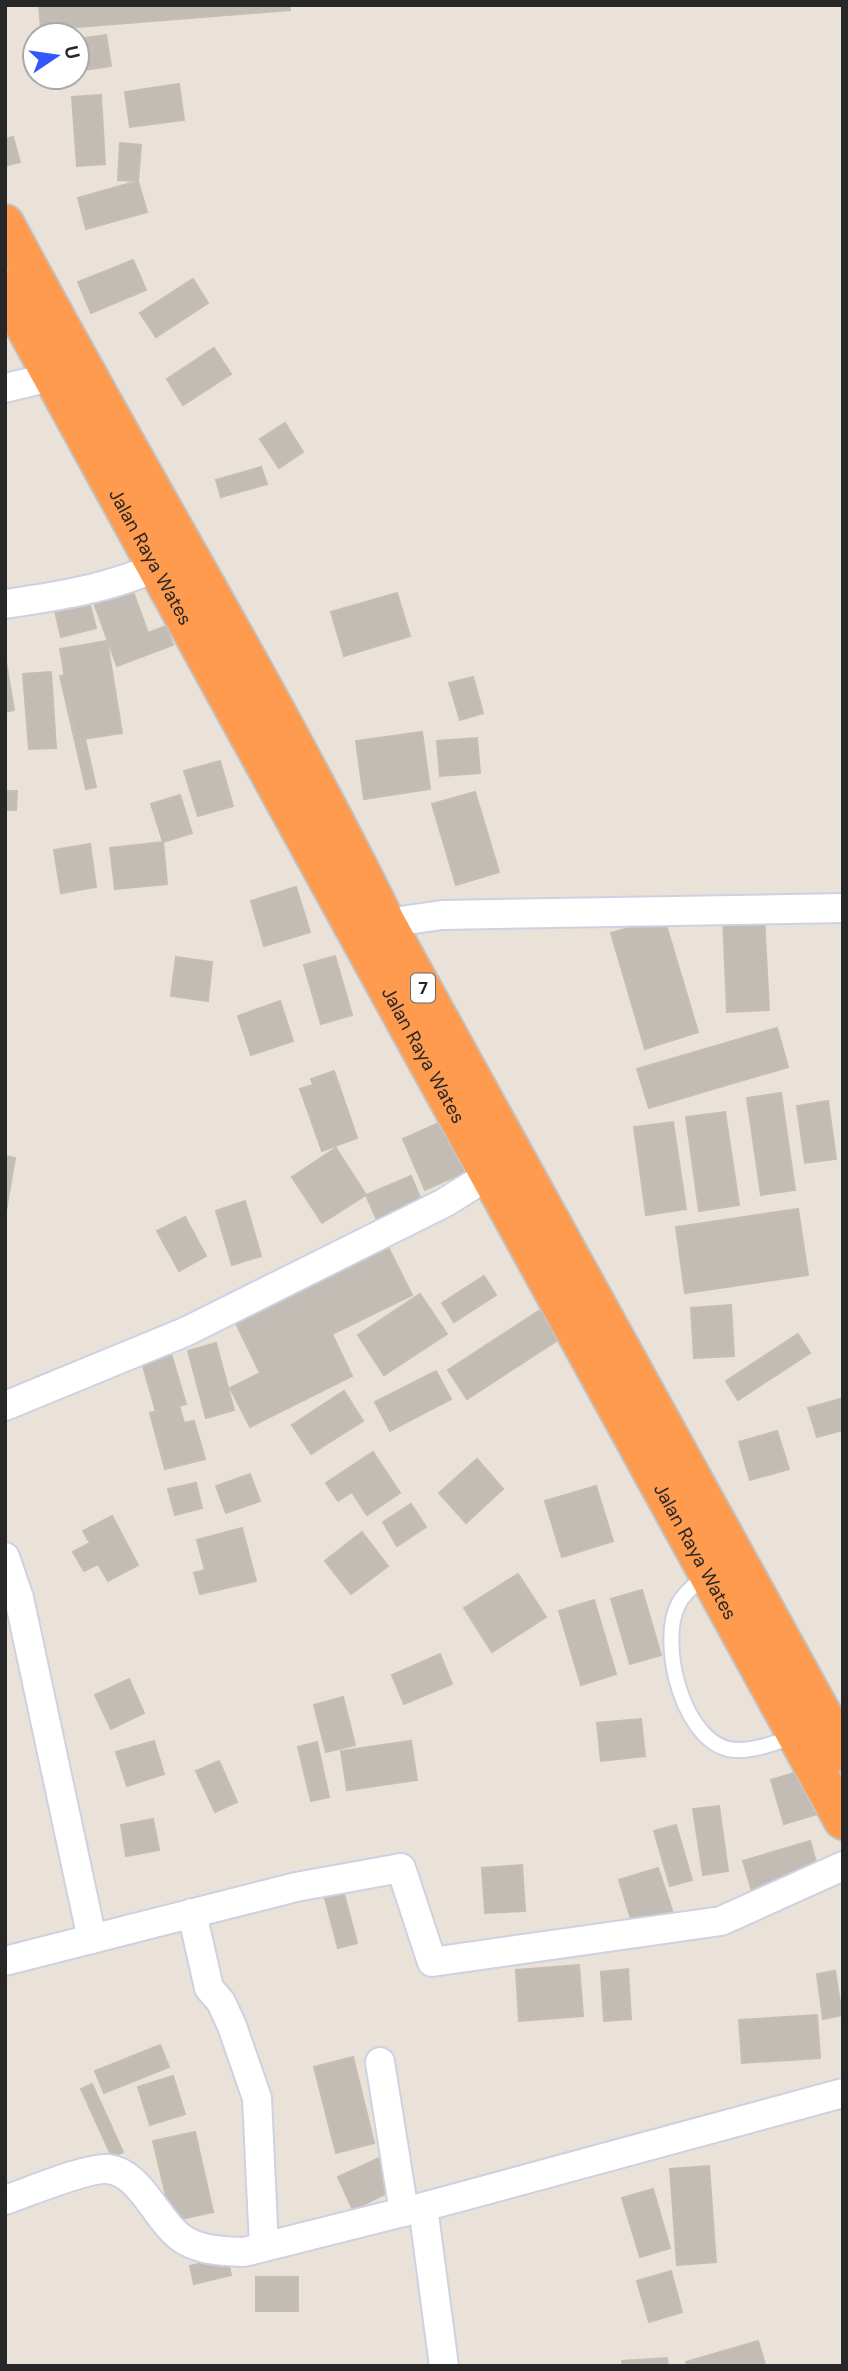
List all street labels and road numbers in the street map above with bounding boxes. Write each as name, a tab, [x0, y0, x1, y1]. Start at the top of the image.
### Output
street label: Jalan Raya Wates	[104, 484, 199, 629]
road number: 7	[411, 973, 435, 1002]
street label: Jalan Raya Wates	[376, 982, 471, 1127]
street label: Jalan Raya Wates	[648, 1479, 743, 1624]

